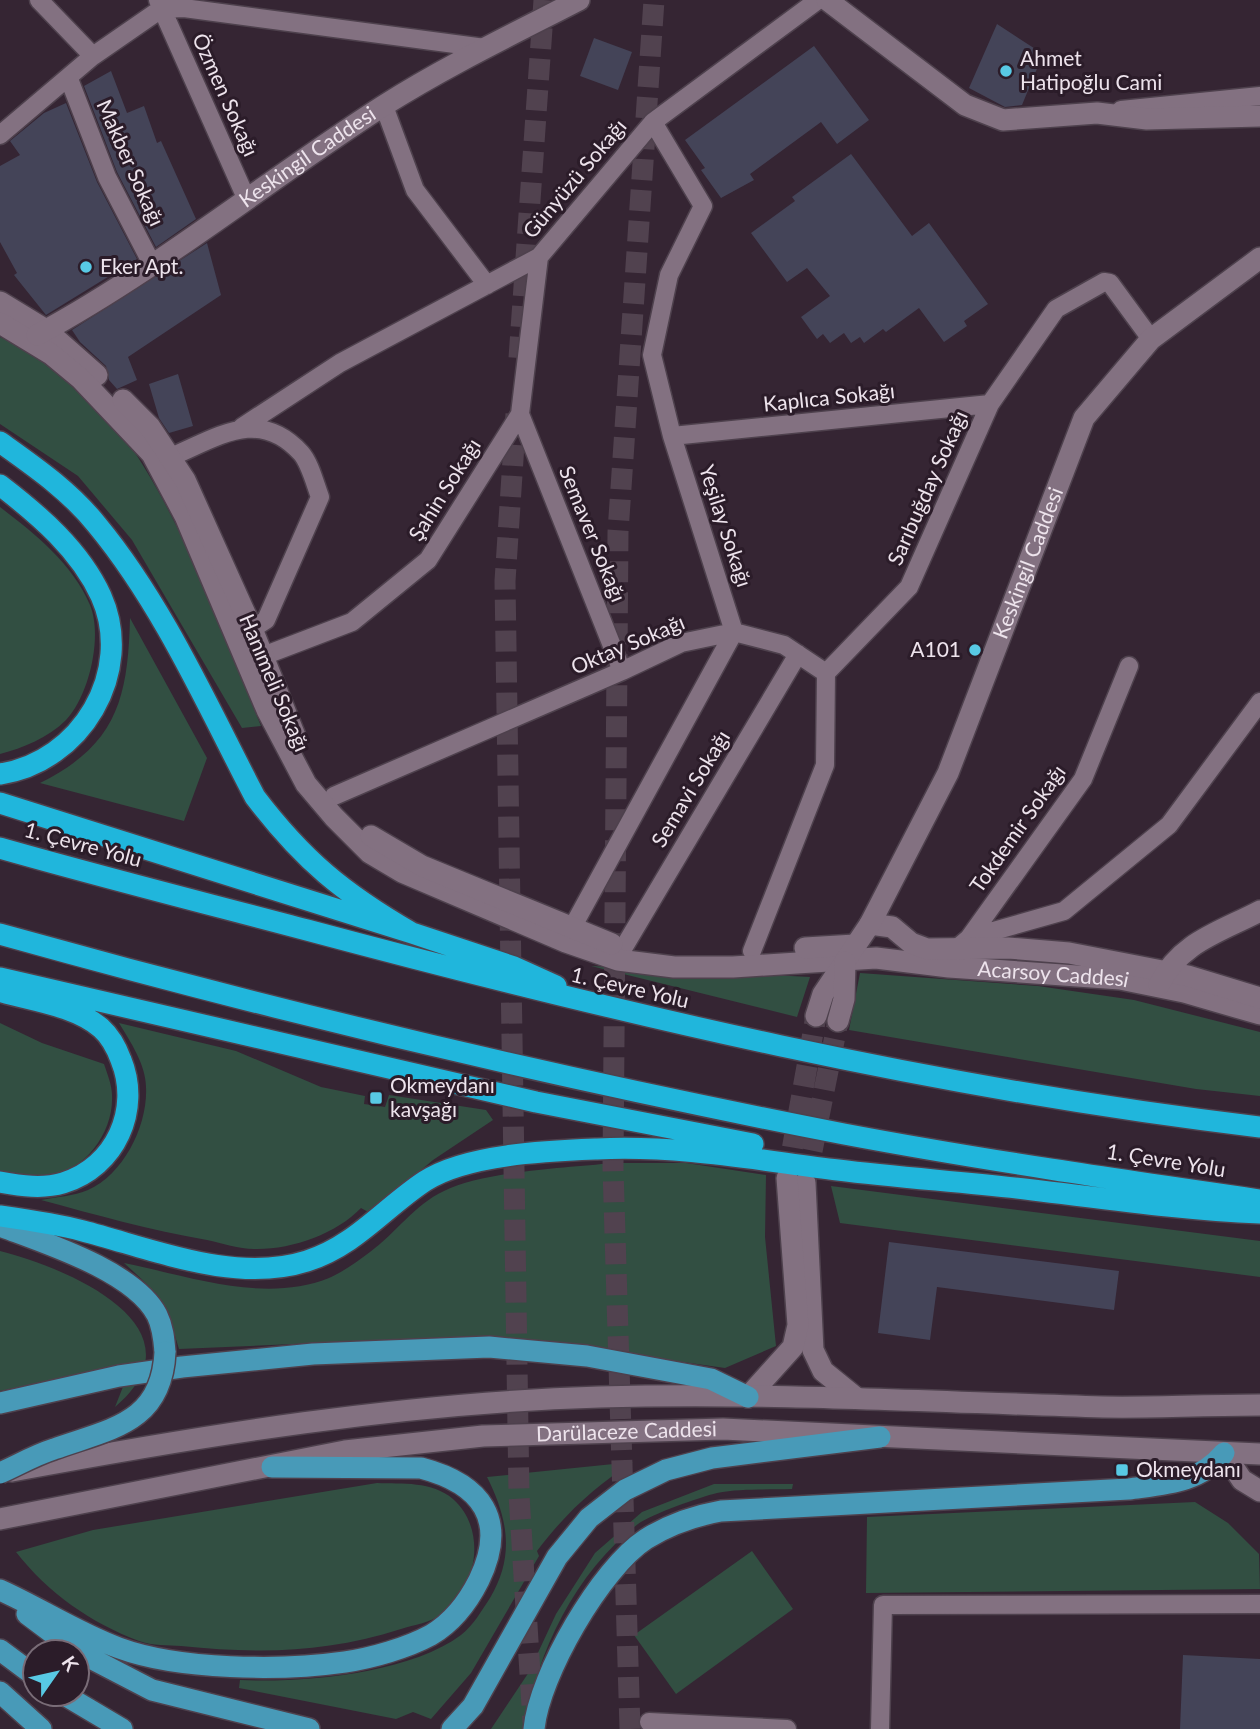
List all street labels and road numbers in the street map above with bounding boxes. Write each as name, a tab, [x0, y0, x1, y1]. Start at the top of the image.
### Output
street label: Özmen Sokağı	[188, 29, 265, 160]
street label: Makber Sokağı	[92, 95, 170, 230]
street label: Keskingil Caddesi	[234, 100, 380, 212]
street label: Günyüzü Sokağı	[517, 113, 631, 243]
street label: Kaplıca Sokağı	[762, 377, 896, 416]
street label: Sarıbuğday Sokağı	[881, 406, 972, 569]
street label: Şahin Sokağı	[402, 433, 485, 545]
street label: Yeşilay Sokağı	[695, 461, 758, 590]
street label: Semaver Sokağı	[555, 462, 632, 605]
street label: Keskingil Caddesi	[987, 483, 1067, 642]
street label: Oktay Sokağı	[567, 608, 688, 679]
street label: Hanımeli Sokağı	[235, 610, 316, 755]
street label: Semavi Sokağı	[645, 725, 734, 851]
street label: Tokdemir Sokağı	[964, 760, 1070, 897]
street label: 1. Çevre Yolu	[22, 816, 145, 871]
street label: Acarsoy Caddesi	[977, 955, 1131, 992]
street label: 1. Çevre Yolu	[569, 961, 692, 1012]
street label: 1. Çevre Yolu	[1105, 1138, 1228, 1181]
street label: Darülaceze Caddesi	[536, 1415, 717, 1445]

